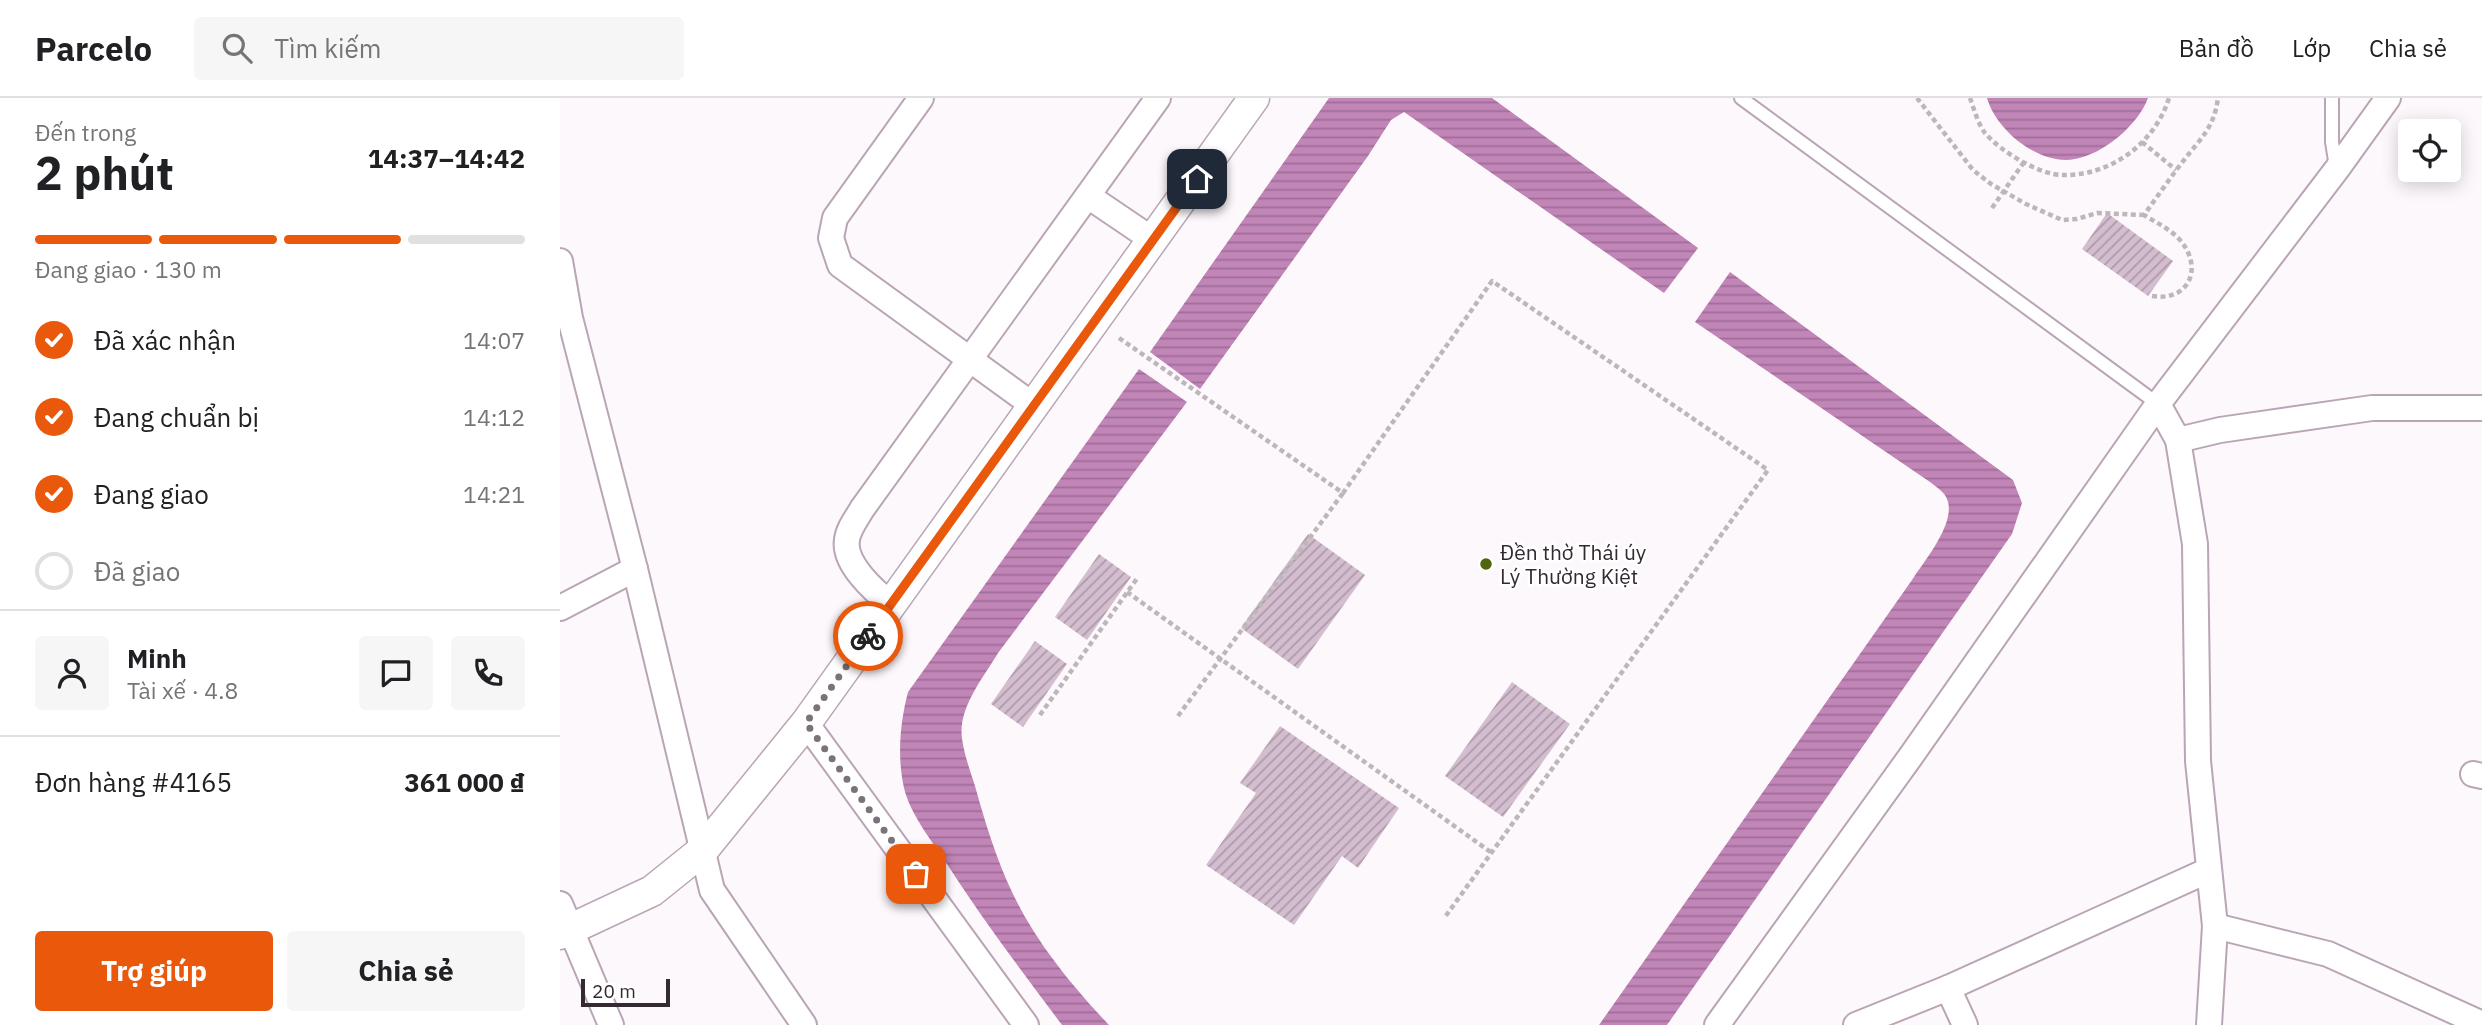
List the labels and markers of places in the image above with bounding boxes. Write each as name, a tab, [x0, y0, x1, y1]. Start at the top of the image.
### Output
pin	[1167, 149, 1227, 209]
place label: Đền thờ Thái úy Lý Thường Kiệt	[1500, 538, 1647, 590]
marker: Đền thờ Thái úy Lý Thường Kiệt	[1478, 556, 1494, 572]
pin	[886, 844, 946, 904]

